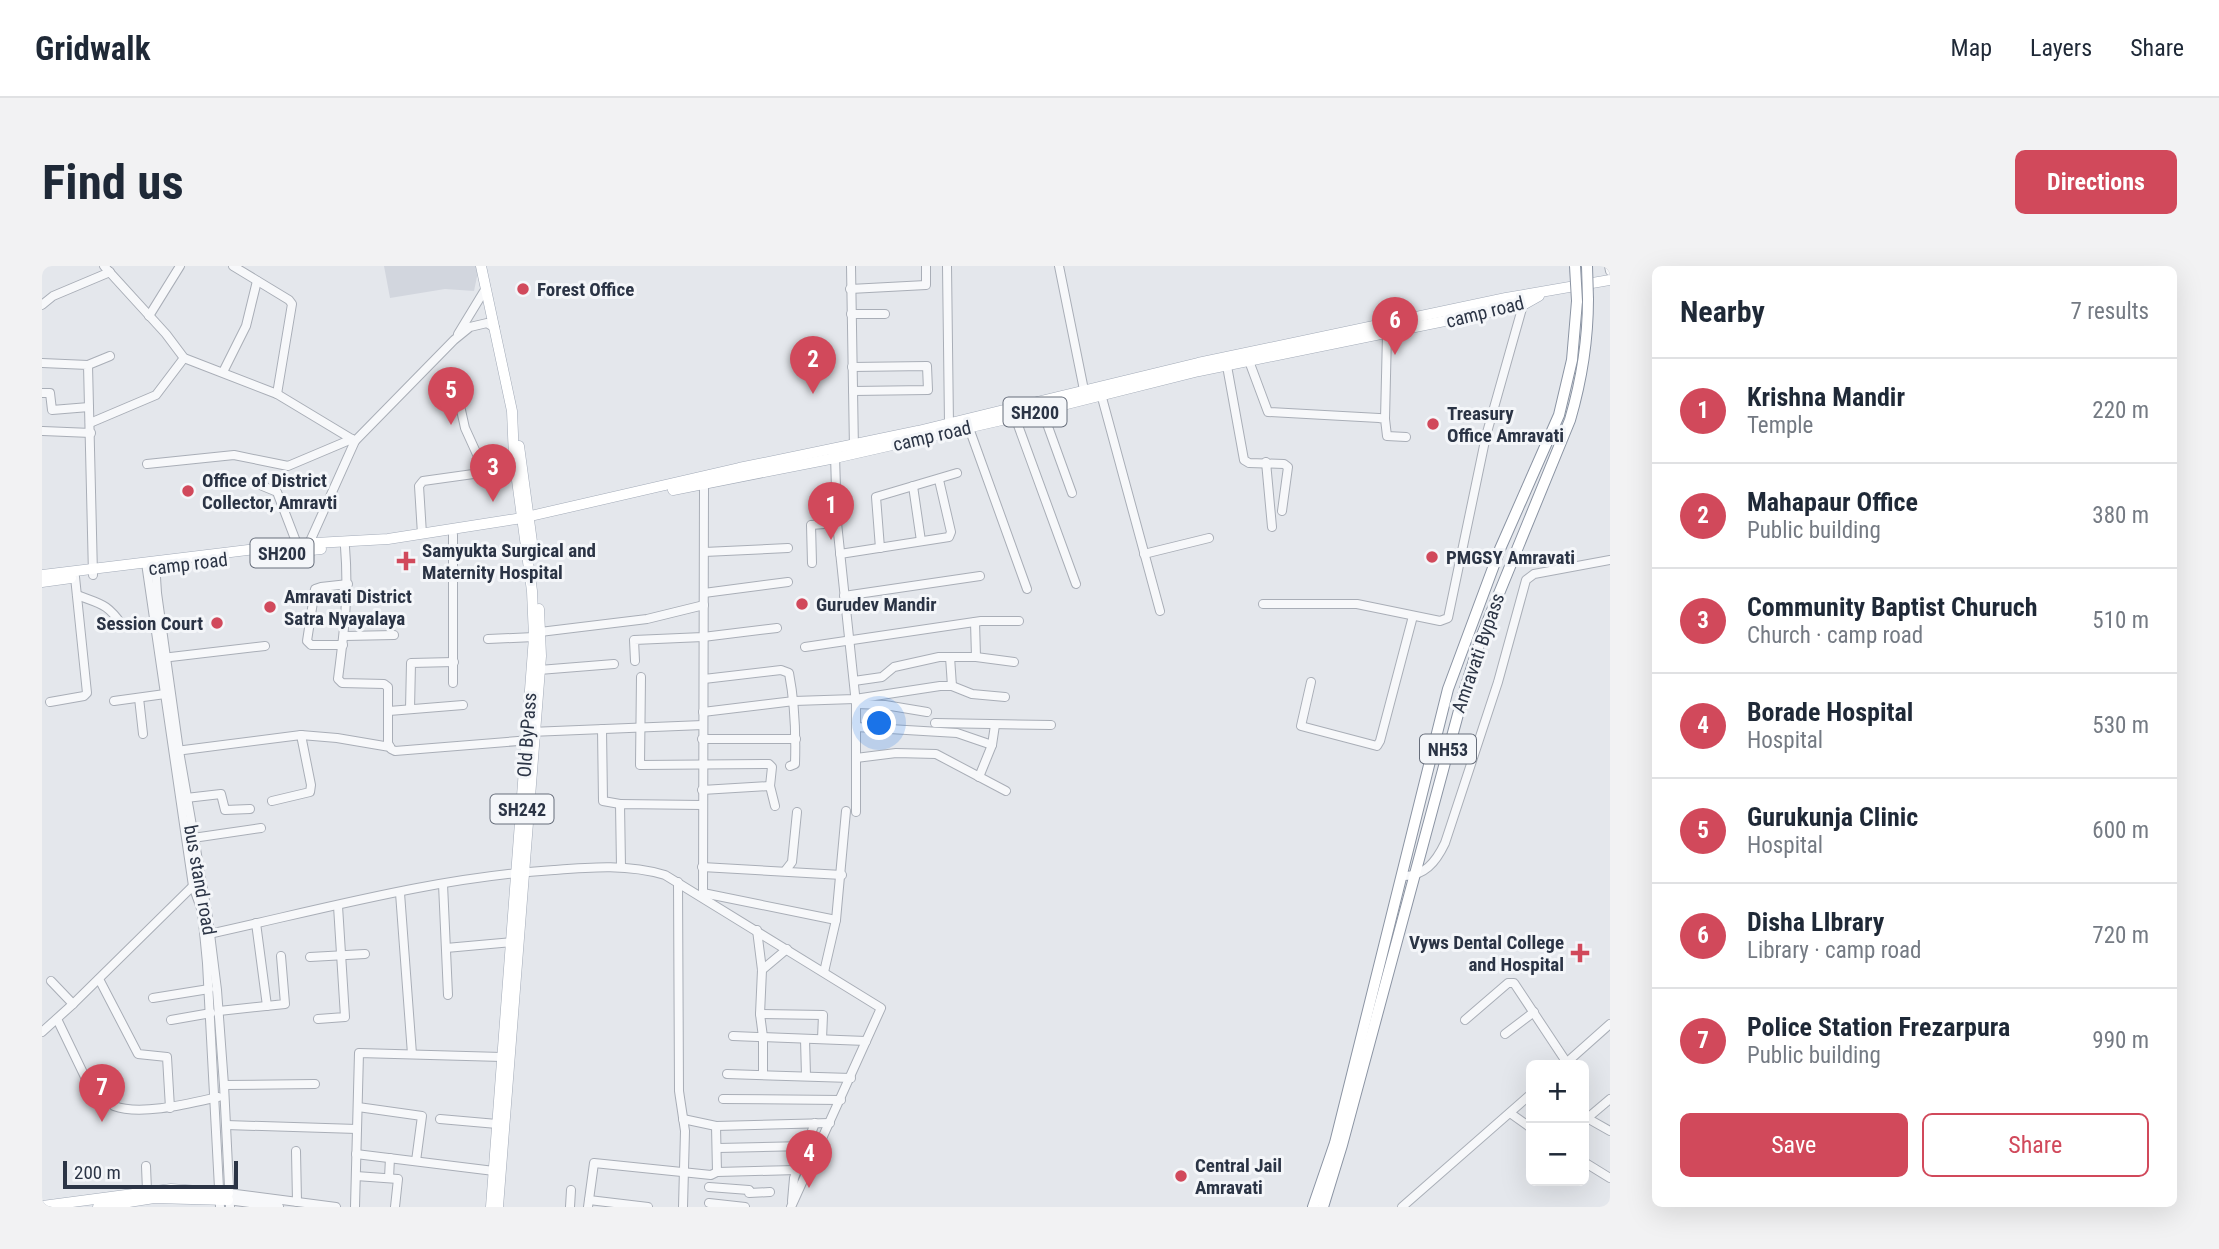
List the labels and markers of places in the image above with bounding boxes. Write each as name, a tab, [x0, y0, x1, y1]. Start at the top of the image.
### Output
place label: Forest Office	[537, 278, 634, 301]
marker: Forest Office	[515, 281, 531, 297]
pin: 6	[1372, 297, 1418, 355]
pin: 2	[790, 336, 836, 394]
pin: 5	[428, 367, 474, 425]
place label: Treasury Office Amravati	[1447, 402, 1564, 447]
marker: Treasury Office Amravati	[1425, 416, 1441, 432]
pin: 3	[470, 444, 516, 502]
place label: Office of District Collector, Amravti	[202, 469, 337, 514]
pin: 1	[808, 482, 854, 540]
marker: Office of District Collector, Amravti	[180, 483, 196, 499]
place label: Samyukta Surgical and Maternity Hospital	[422, 539, 596, 584]
place label: PMGSY Amravati	[1446, 546, 1575, 569]
marker: PMGSY Amravati	[1424, 549, 1440, 565]
marker: Samyukta Surgical and Maternity Hospital	[396, 551, 416, 571]
place label: Amravati District Satra Nyayalaya	[284, 585, 412, 630]
place label: Gurudev Mandir	[816, 593, 937, 616]
marker: Gurudev Mandir	[794, 596, 810, 612]
marker: Amravati District Satra Nyayalaya	[262, 599, 278, 615]
place label: Session Court	[96, 612, 203, 635]
marker: Session Court	[209, 615, 225, 631]
place label: Vyws Dental College and Hospital	[1409, 931, 1564, 976]
marker: Vyws Dental College and Hospital	[1570, 943, 1590, 963]
pin: 7	[79, 1064, 125, 1122]
pin: 4	[786, 1130, 832, 1188]
place label: Central Jail Amravati	[1195, 1154, 1282, 1199]
marker: Central Jail Amravati	[1173, 1168, 1189, 1184]

